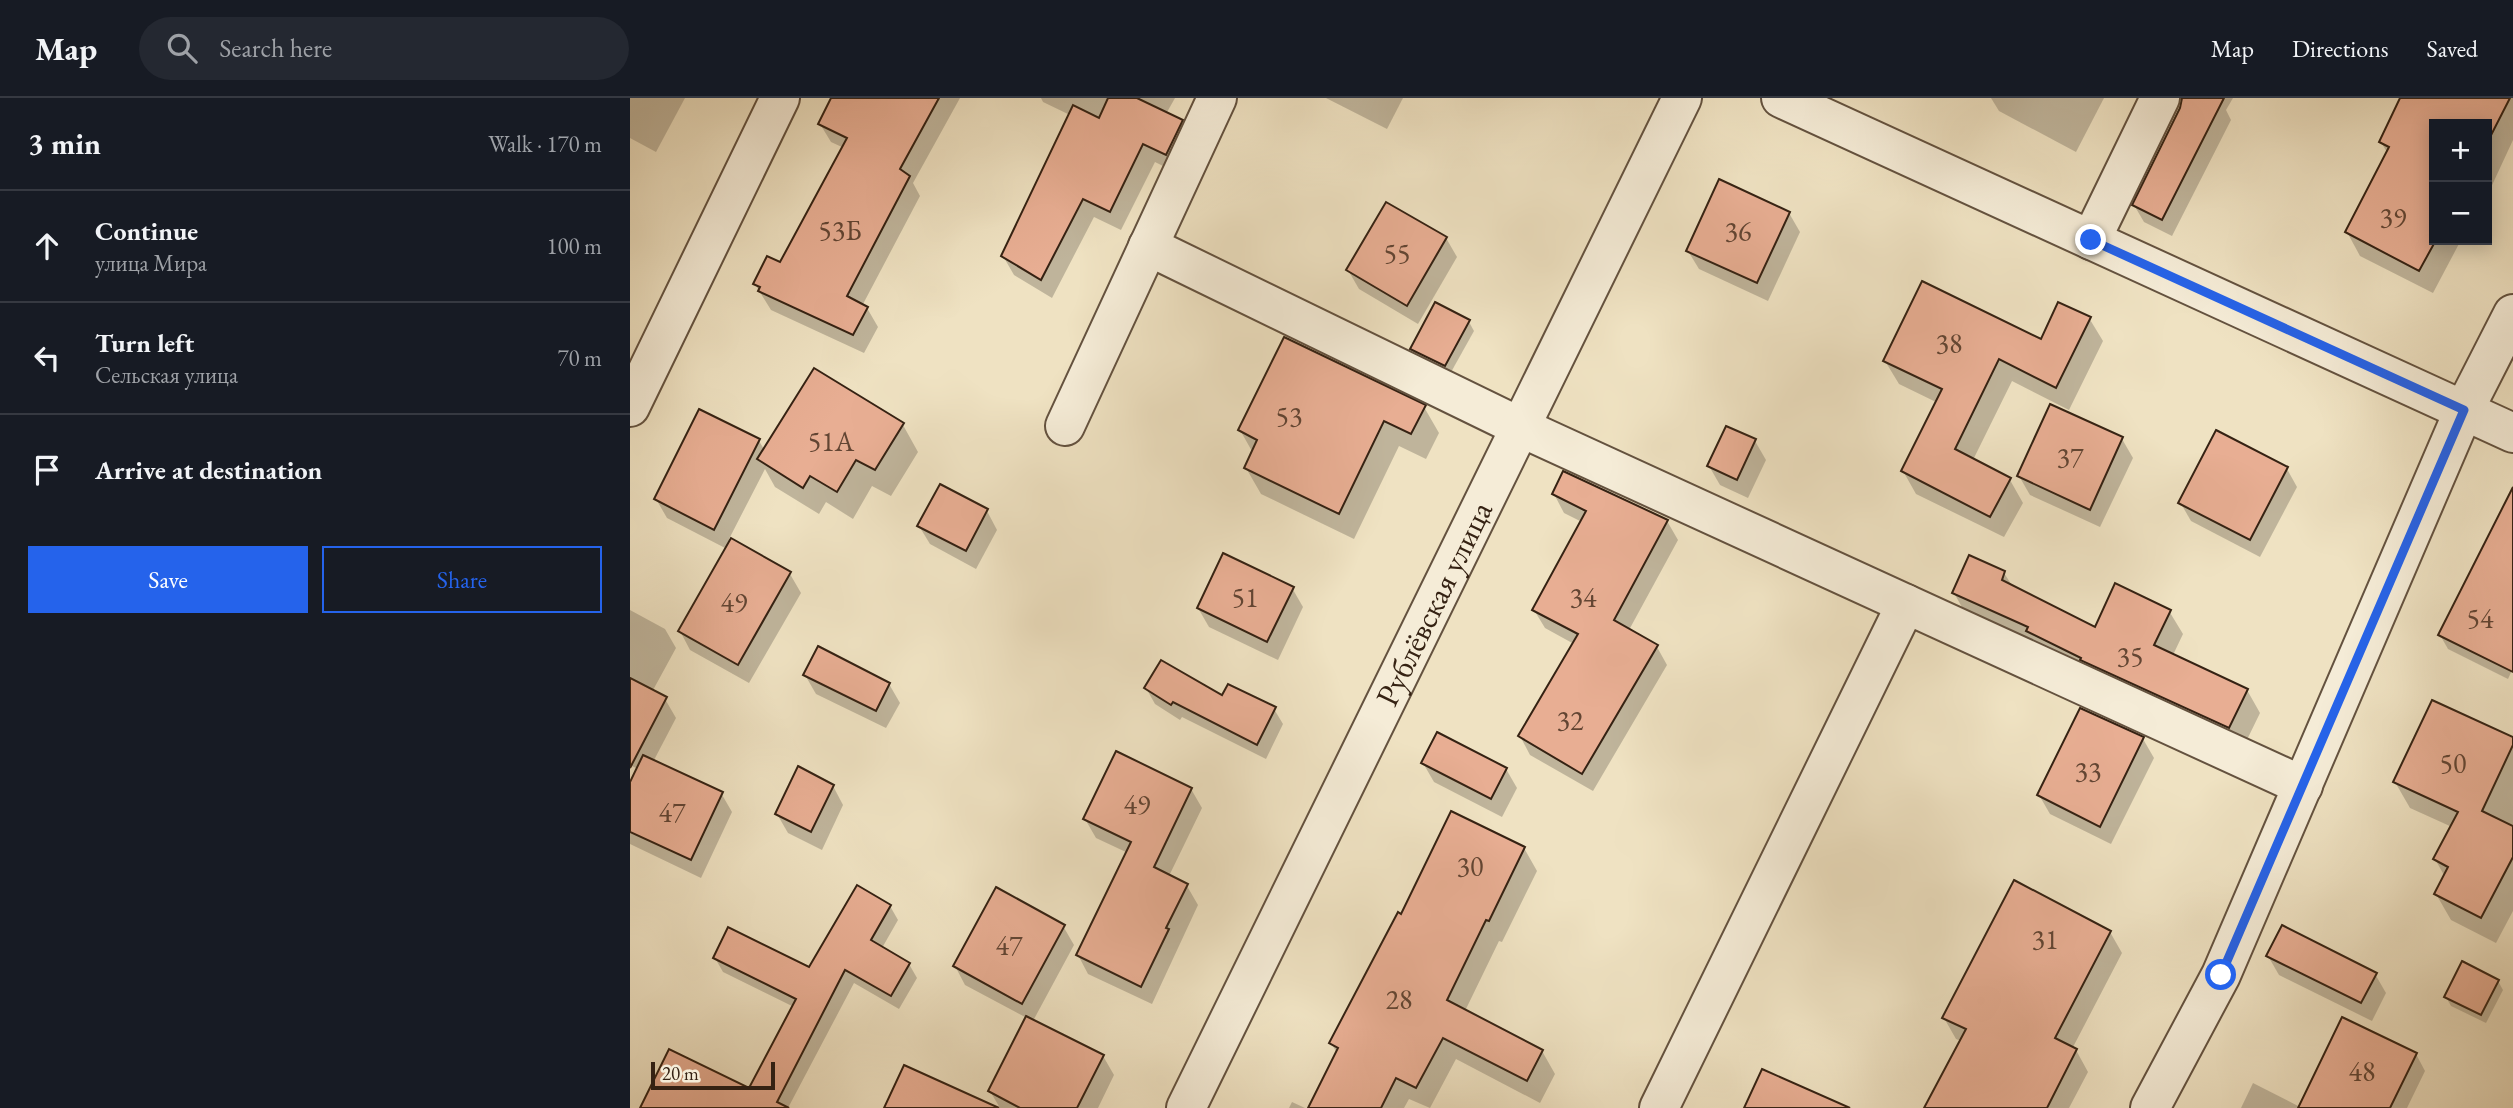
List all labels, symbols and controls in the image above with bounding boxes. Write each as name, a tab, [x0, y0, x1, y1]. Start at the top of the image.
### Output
search box	[139, 17, 629, 80]
text: Map	[35, 27, 97, 70]
icon: search	[163, 29, 201, 67]
text: Search here	[219, 31, 332, 65]
text: Map	[2211, 33, 2254, 64]
text: Directions	[2292, 33, 2389, 64]
text: Saved	[2427, 33, 2478, 64]
map controls	[2429, 119, 2492, 245]
button: +	[2429, 119, 2492, 182]
text: 3 min	[28, 124, 101, 163]
text: Walk · 170 m	[488, 129, 602, 159]
button: −	[2429, 182, 2492, 245]
house number: 39	[2380, 199, 2406, 235]
house number: 53Б	[818, 212, 862, 248]
house number: 36	[1725, 213, 1751, 249]
text: Continue	[95, 214, 198, 248]
route end	[2075, 224, 2106, 255]
icon: ahead	[28, 227, 66, 265]
text: 100 m	[546, 231, 602, 261]
house number: 55	[1384, 235, 1410, 271]
text: улица Мира	[95, 248, 207, 278]
house number: 38	[1936, 325, 1962, 361]
text: Turn left	[95, 326, 194, 360]
icon: left	[28, 339, 66, 377]
text: 70 m	[557, 343, 602, 373]
text: Сельская улица	[95, 360, 238, 390]
house number: 53	[1276, 398, 1302, 434]
house number: 51А	[808, 423, 855, 459]
house number: 37	[2057, 439, 2084, 475]
icon: arrive	[28, 451, 66, 489]
text: Arrive at destination	[95, 453, 322, 487]
street label: Рублёвская улица	[1366, 494, 1502, 713]
button: Save	[28, 546, 308, 613]
button: Share	[322, 546, 602, 613]
house number: 51	[1232, 579, 1258, 615]
house number: 34	[1570, 579, 1597, 615]
house number: 49	[721, 584, 747, 620]
house number: 54	[2467, 600, 2494, 636]
house number: 35	[2117, 638, 2143, 674]
house number: 32	[1557, 702, 1584, 738]
house number: 50	[2440, 745, 2466, 781]
house number: 33	[2075, 753, 2101, 789]
house number: 49	[1124, 786, 1150, 822]
house number: 47	[659, 794, 686, 830]
house number: 30	[1457, 848, 1483, 884]
house number: 31	[2032, 921, 2058, 957]
house number: 47	[996, 927, 1023, 963]
route start	[2205, 959, 2236, 990]
house number: 28	[1386, 981, 1412, 1017]
house number: 48	[2349, 1053, 2375, 1089]
scale bar	[651, 1059, 775, 1091]
text: 20 m	[662, 1061, 699, 1086]

